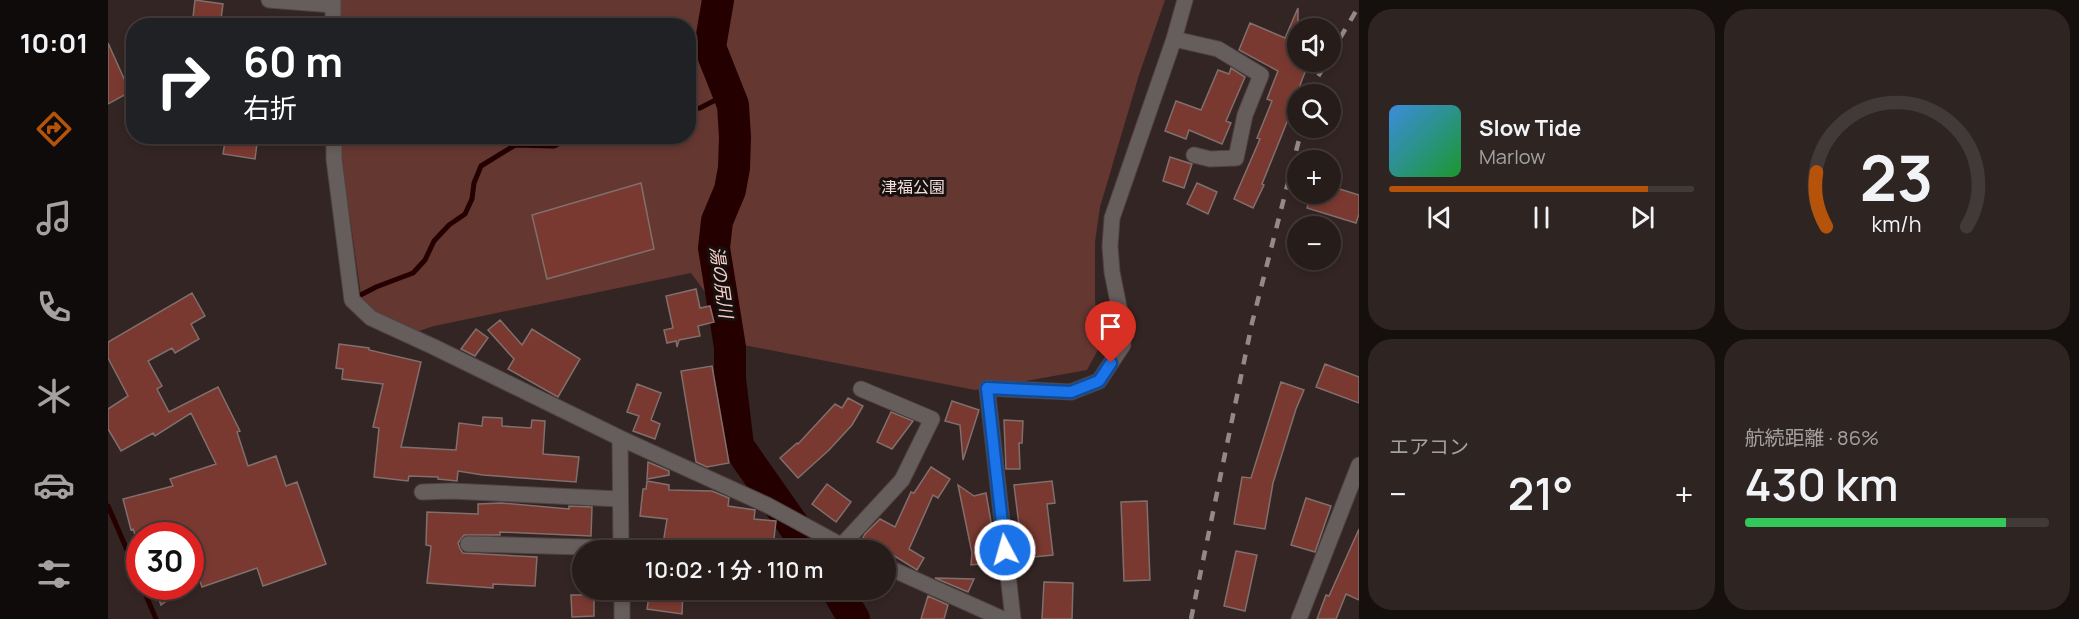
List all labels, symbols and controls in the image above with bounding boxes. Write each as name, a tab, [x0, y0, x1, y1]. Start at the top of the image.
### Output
map controls	[1287, 18, 1341, 270]
button: sound	[1287, 18, 1341, 72]
text: 10:01	[20, 24, 88, 61]
text: 60 m	[243, 32, 343, 90]
icon: right	[144, 42, 222, 120]
button: search	[1287, 84, 1341, 138]
text: 右折	[243, 89, 297, 126]
icon: directions	[33, 108, 75, 150]
text: Slow Tide	[1479, 113, 1581, 143]
text: 23	[1860, 134, 1933, 220]
text: Marlow	[1479, 143, 1546, 170]
button: +	[1287, 150, 1341, 204]
park label: 津福公園	[881, 176, 945, 198]
icon: music	[33, 197, 75, 239]
icon: previous	[1423, 201, 1456, 234]
icon: pause	[1525, 201, 1558, 234]
icon: next	[1626, 201, 1659, 234]
text: km/h	[1872, 209, 1922, 238]
button: −	[1287, 216, 1341, 270]
water label: 湯の尻川	[705, 245, 739, 321]
icon: phone	[33, 286, 75, 328]
pin	[1085, 301, 1136, 363]
icon: arrive	[1094, 310, 1127, 343]
icon: climate	[33, 375, 75, 417]
text: 航続距離 · 86%	[1745, 424, 1879, 451]
text: エアコン	[1389, 433, 1469, 460]
text: 430 km	[1745, 453, 1899, 515]
text: 21°	[1508, 462, 1573, 524]
icon: car	[33, 464, 75, 506]
text: −	[1389, 471, 1407, 516]
text: +	[1674, 471, 1693, 516]
position arrow	[973, 518, 1037, 582]
speed limit sign: 30	[126, 522, 204, 600]
icon: filters	[33, 553, 75, 595]
text: 10:02 · 1 分 · 110 m	[645, 555, 823, 585]

